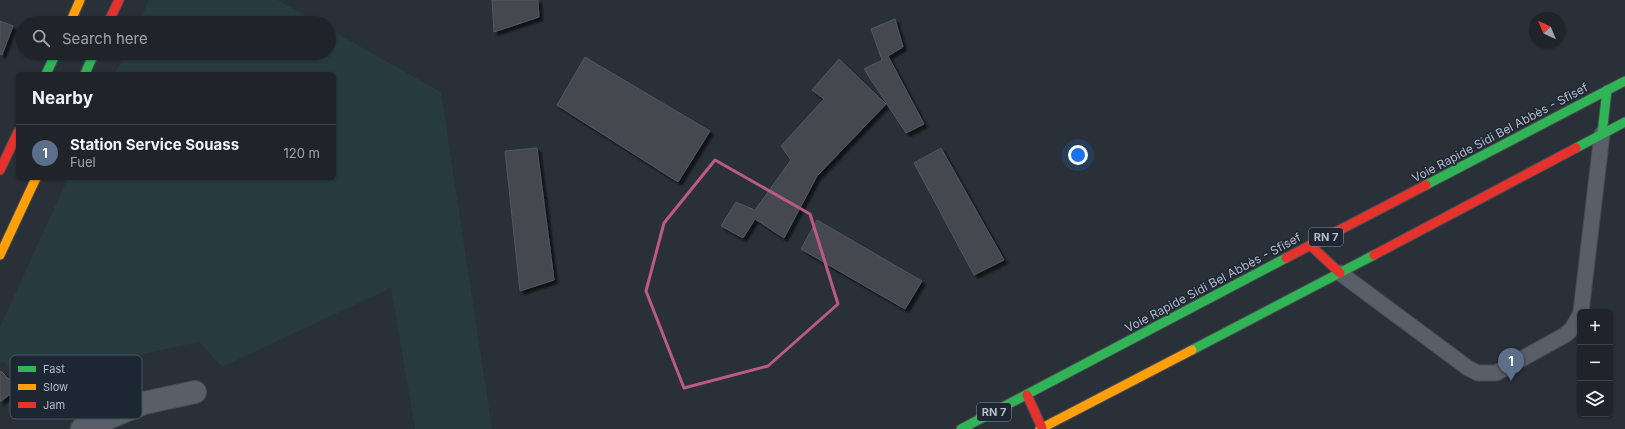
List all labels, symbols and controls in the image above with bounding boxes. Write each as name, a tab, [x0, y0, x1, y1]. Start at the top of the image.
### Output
north arrow	[1529, 12, 1565, 48]
search box	[16, 16, 336, 60]
icon: search	[30, 27, 52, 49]
text: Search here	[62, 29, 148, 48]
street label: Voie Rapide Sidi Bel Abbès - Sfisef	[1409, 79, 1591, 185]
text: Nearby	[32, 88, 93, 108]
text: Station Service Souass	[70, 135, 239, 154]
text: 1	[42, 145, 48, 161]
text: 120 m	[284, 145, 320, 161]
your location	[1068, 145, 1088, 165]
text: Fuel	[70, 154, 96, 170]
road number: RN 7	[1309, 228, 1343, 246]
street label: Voie Rapide Sidi Bel Abbès - Sfisef	[1122, 229, 1304, 335]
map controls	[1577, 309, 1613, 417]
button: +	[1577, 309, 1613, 345]
button: −	[1577, 345, 1613, 381]
pin: 1	[1498, 348, 1524, 381]
legend	[10, 355, 142, 419]
text: Fast	[43, 362, 65, 376]
text: Slow	[43, 380, 68, 394]
button: layers	[1577, 381, 1613, 417]
text: Jam	[43, 398, 65, 412]
road number: RN 7	[977, 403, 1011, 421]

